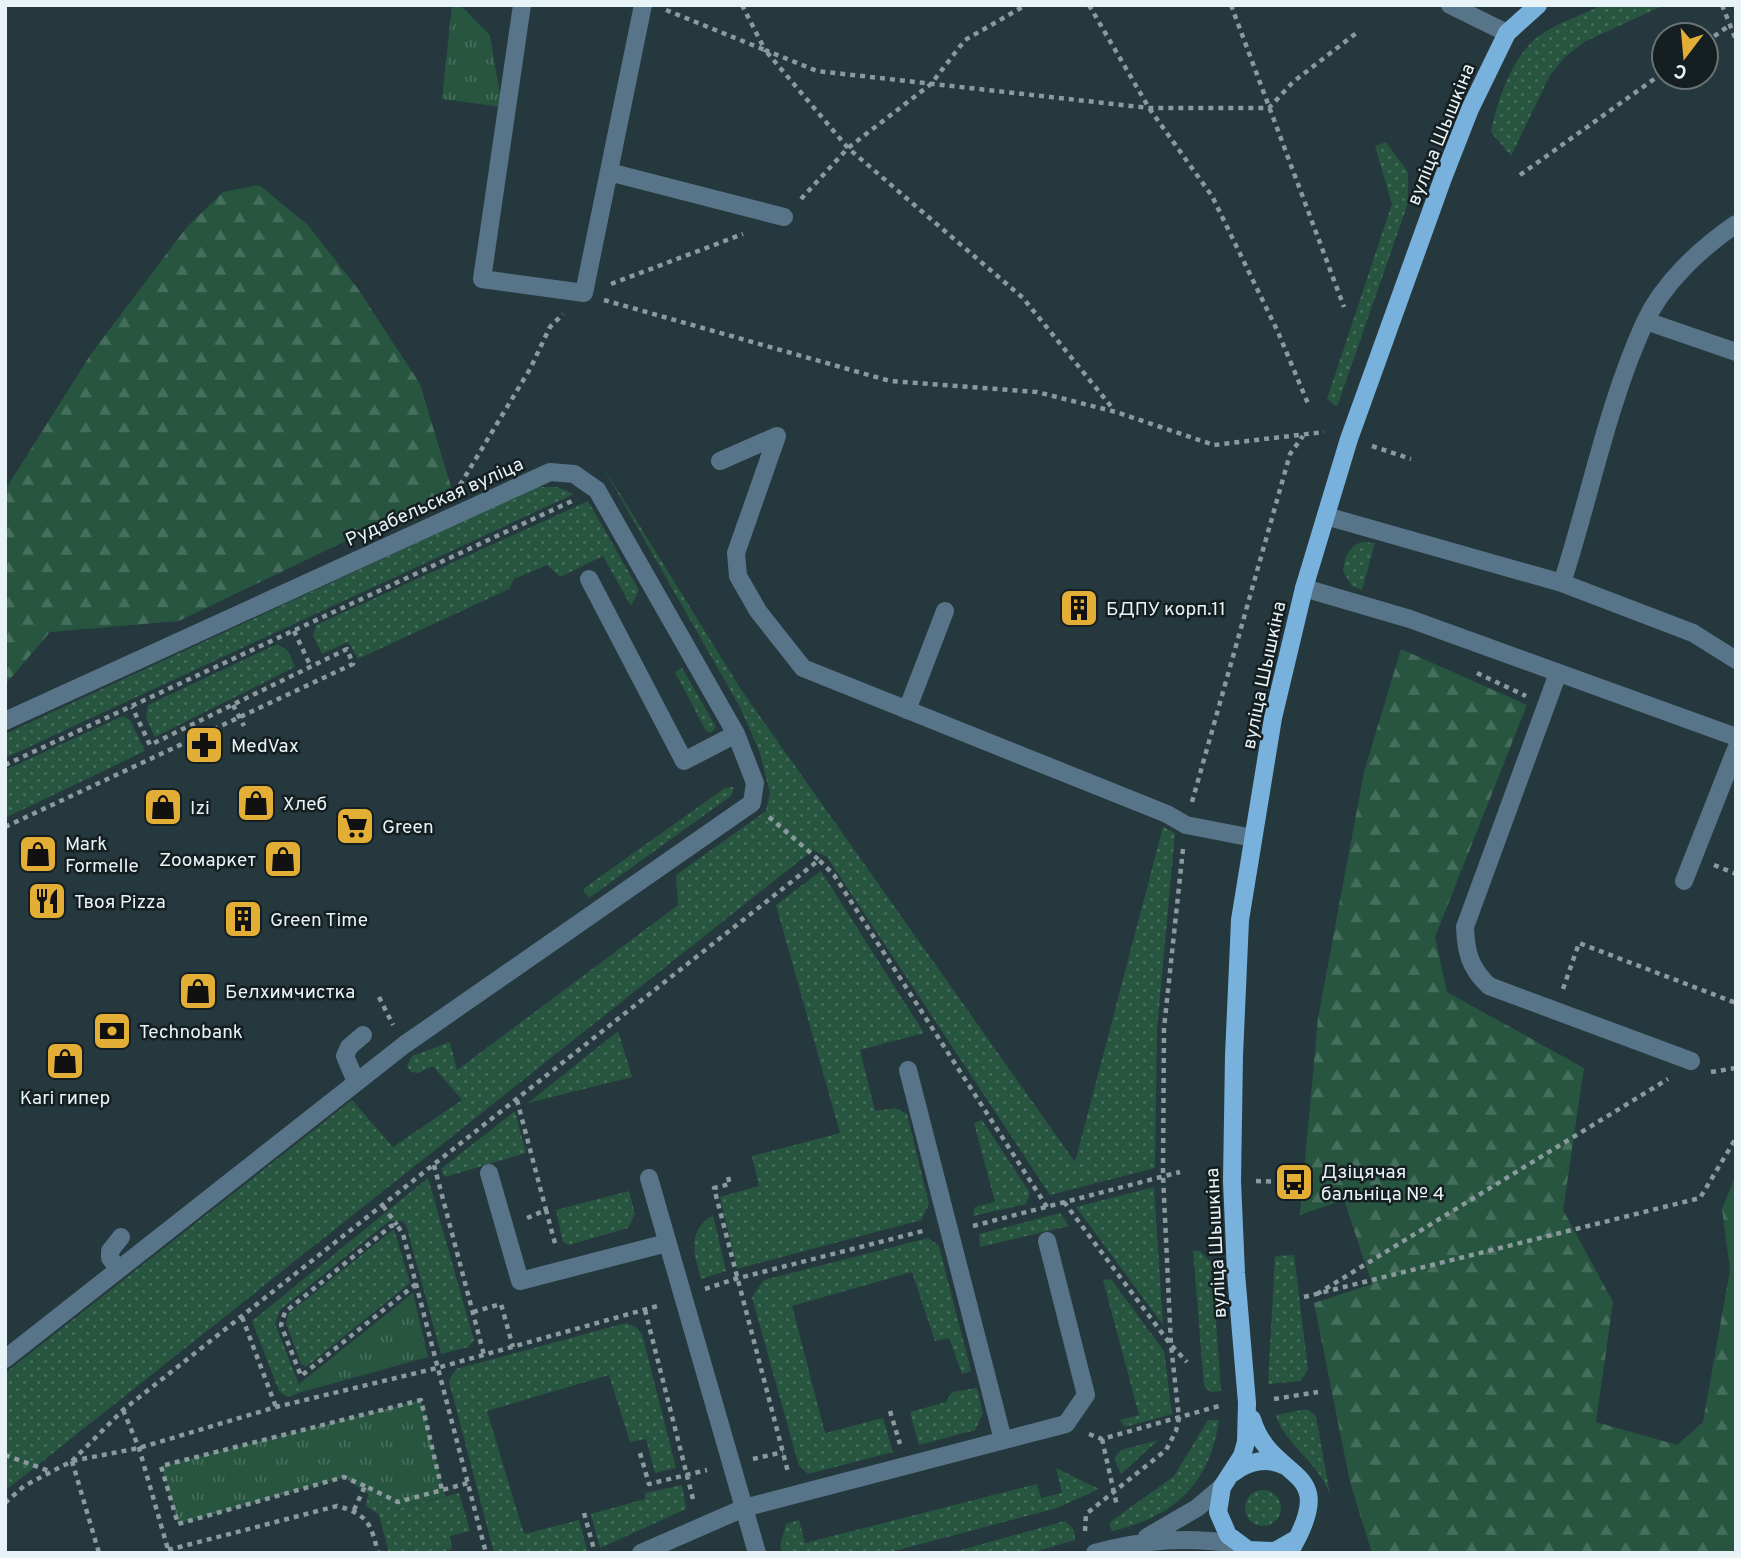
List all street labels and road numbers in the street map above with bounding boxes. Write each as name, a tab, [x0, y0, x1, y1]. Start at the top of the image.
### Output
street label: вуліца Шышкіна	[1403, 60, 1481, 209]
street label: Рудабельская вуліца	[342, 453, 528, 553]
street label: вуліца Шышкіна	[1238, 599, 1292, 752]
street label: вуліца Шышкіна	[1201, 1167, 1233, 1319]

